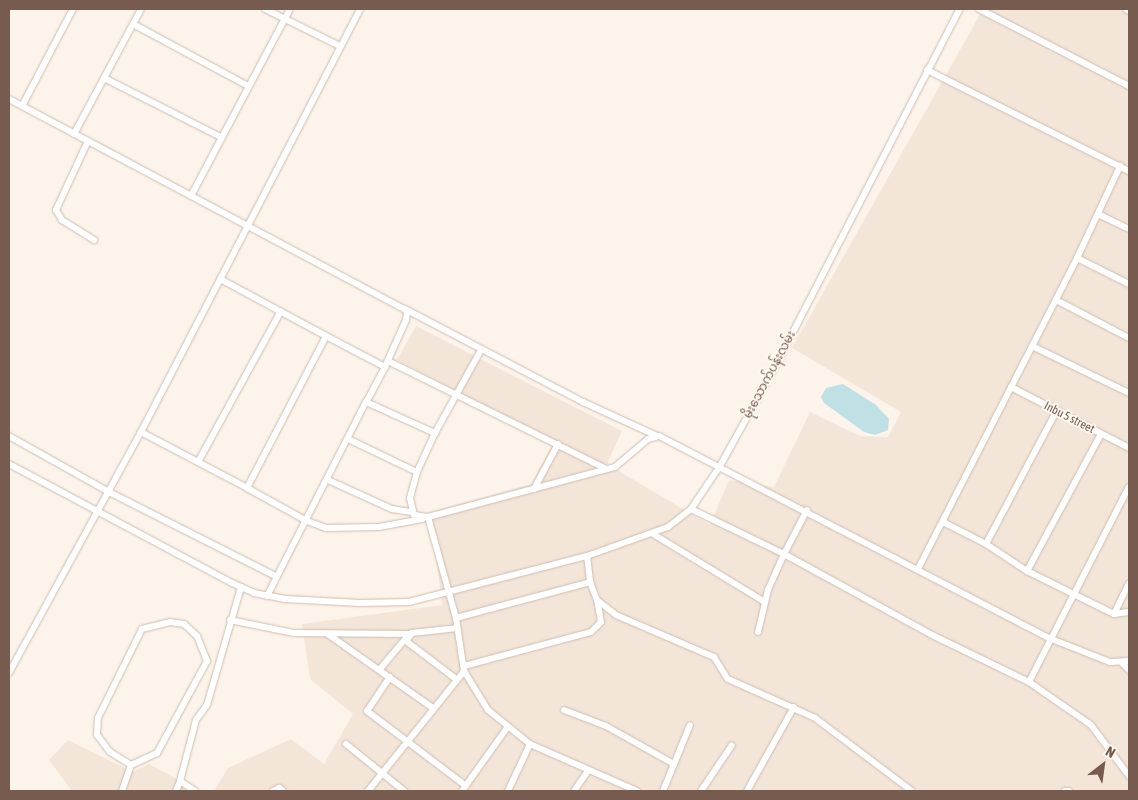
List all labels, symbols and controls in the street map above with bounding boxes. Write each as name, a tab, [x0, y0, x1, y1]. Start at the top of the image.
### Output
street label: မိုးသောက်ပန်းလမ်း	[741, 329, 799, 421]
street label: Inbu 5 street	[1041, 399, 1097, 437]
north arrow	[1078, 740, 1128, 790]
text: N	[1103, 743, 1118, 761]

